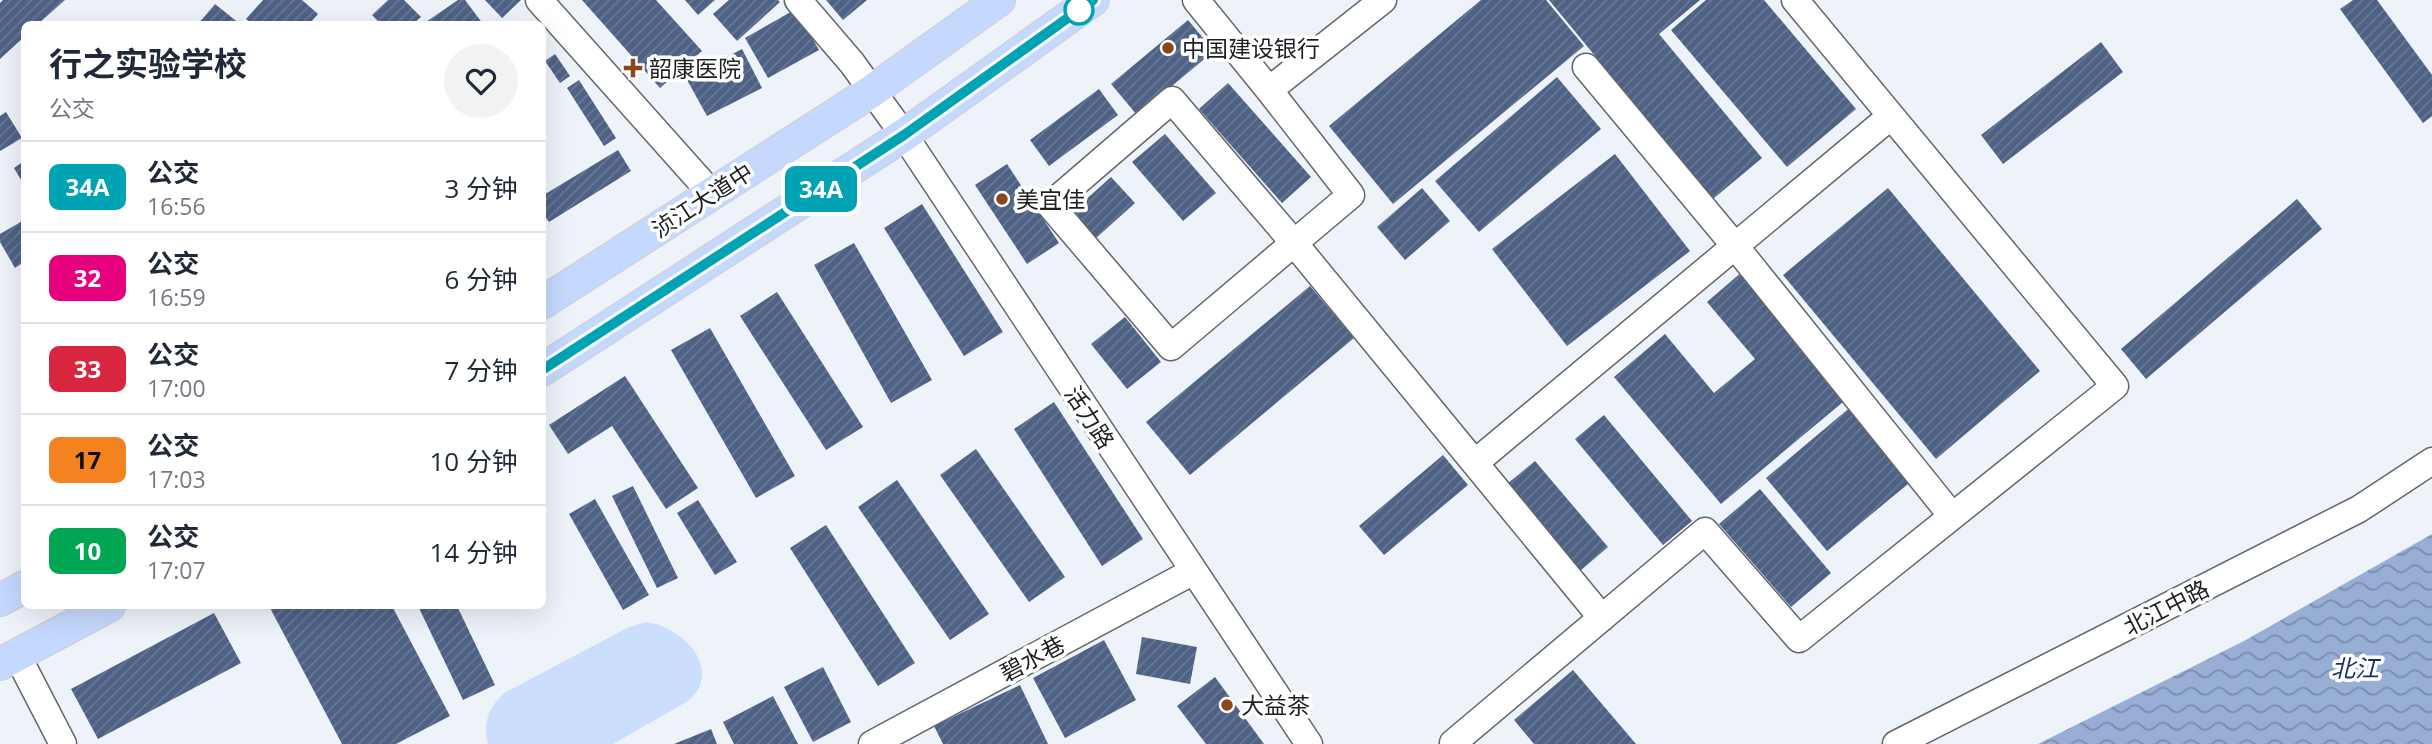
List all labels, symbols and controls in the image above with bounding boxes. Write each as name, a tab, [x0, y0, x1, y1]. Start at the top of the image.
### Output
unlabelled marker	[1064, 0, 1094, 25]
place label: 中国建设银行	[1182, 32, 1320, 64]
marker: 中国建设银行	[1160, 40, 1176, 56]
text: 行之实验学校	[49, 41, 247, 86]
button: heart	[444, 44, 518, 118]
place label: 韶康医院	[649, 52, 741, 84]
marker: 韶康医院	[623, 58, 643, 78]
text: 公交	[49, 92, 95, 124]
text: 公交	[147, 154, 199, 190]
street label: 浈江大道中	[645, 155, 759, 245]
line badge: 34A	[781, 166, 861, 212]
text: 34A	[65, 170, 110, 203]
text: 3 分钟	[444, 170, 518, 206]
text: 34A	[799, 172, 843, 205]
place label: 美宜佳	[1016, 183, 1085, 215]
text: 16:56	[147, 190, 206, 222]
marker: 美宜佳	[994, 191, 1010, 207]
text: 公交	[147, 245, 199, 281]
text: 32	[74, 261, 101, 294]
text: 6 分钟	[444, 261, 518, 297]
text: 16:59	[147, 281, 206, 313]
text: 公交	[147, 336, 199, 372]
text: 33	[74, 352, 101, 385]
text: 7 分钟	[444, 352, 518, 388]
text: 17:00	[147, 372, 206, 404]
street label: 活力路	[1058, 379, 1122, 455]
text: 公交	[147, 427, 199, 463]
text: 17	[74, 443, 101, 476]
text: 10 分钟	[430, 443, 518, 479]
text: 17:03	[147, 463, 206, 495]
text: 公交	[147, 518, 199, 554]
text: 10	[74, 534, 101, 567]
text: 14 分钟	[430, 534, 518, 570]
text: 17:07	[147, 554, 206, 586]
street label: 北江中路	[2118, 572, 2214, 642]
street label: 碧水巷	[994, 628, 1070, 688]
water label: 北江	[2331, 651, 2382, 684]
place label: 大益茶	[1241, 689, 1310, 721]
marker: 大益茶	[1219, 697, 1235, 713]

